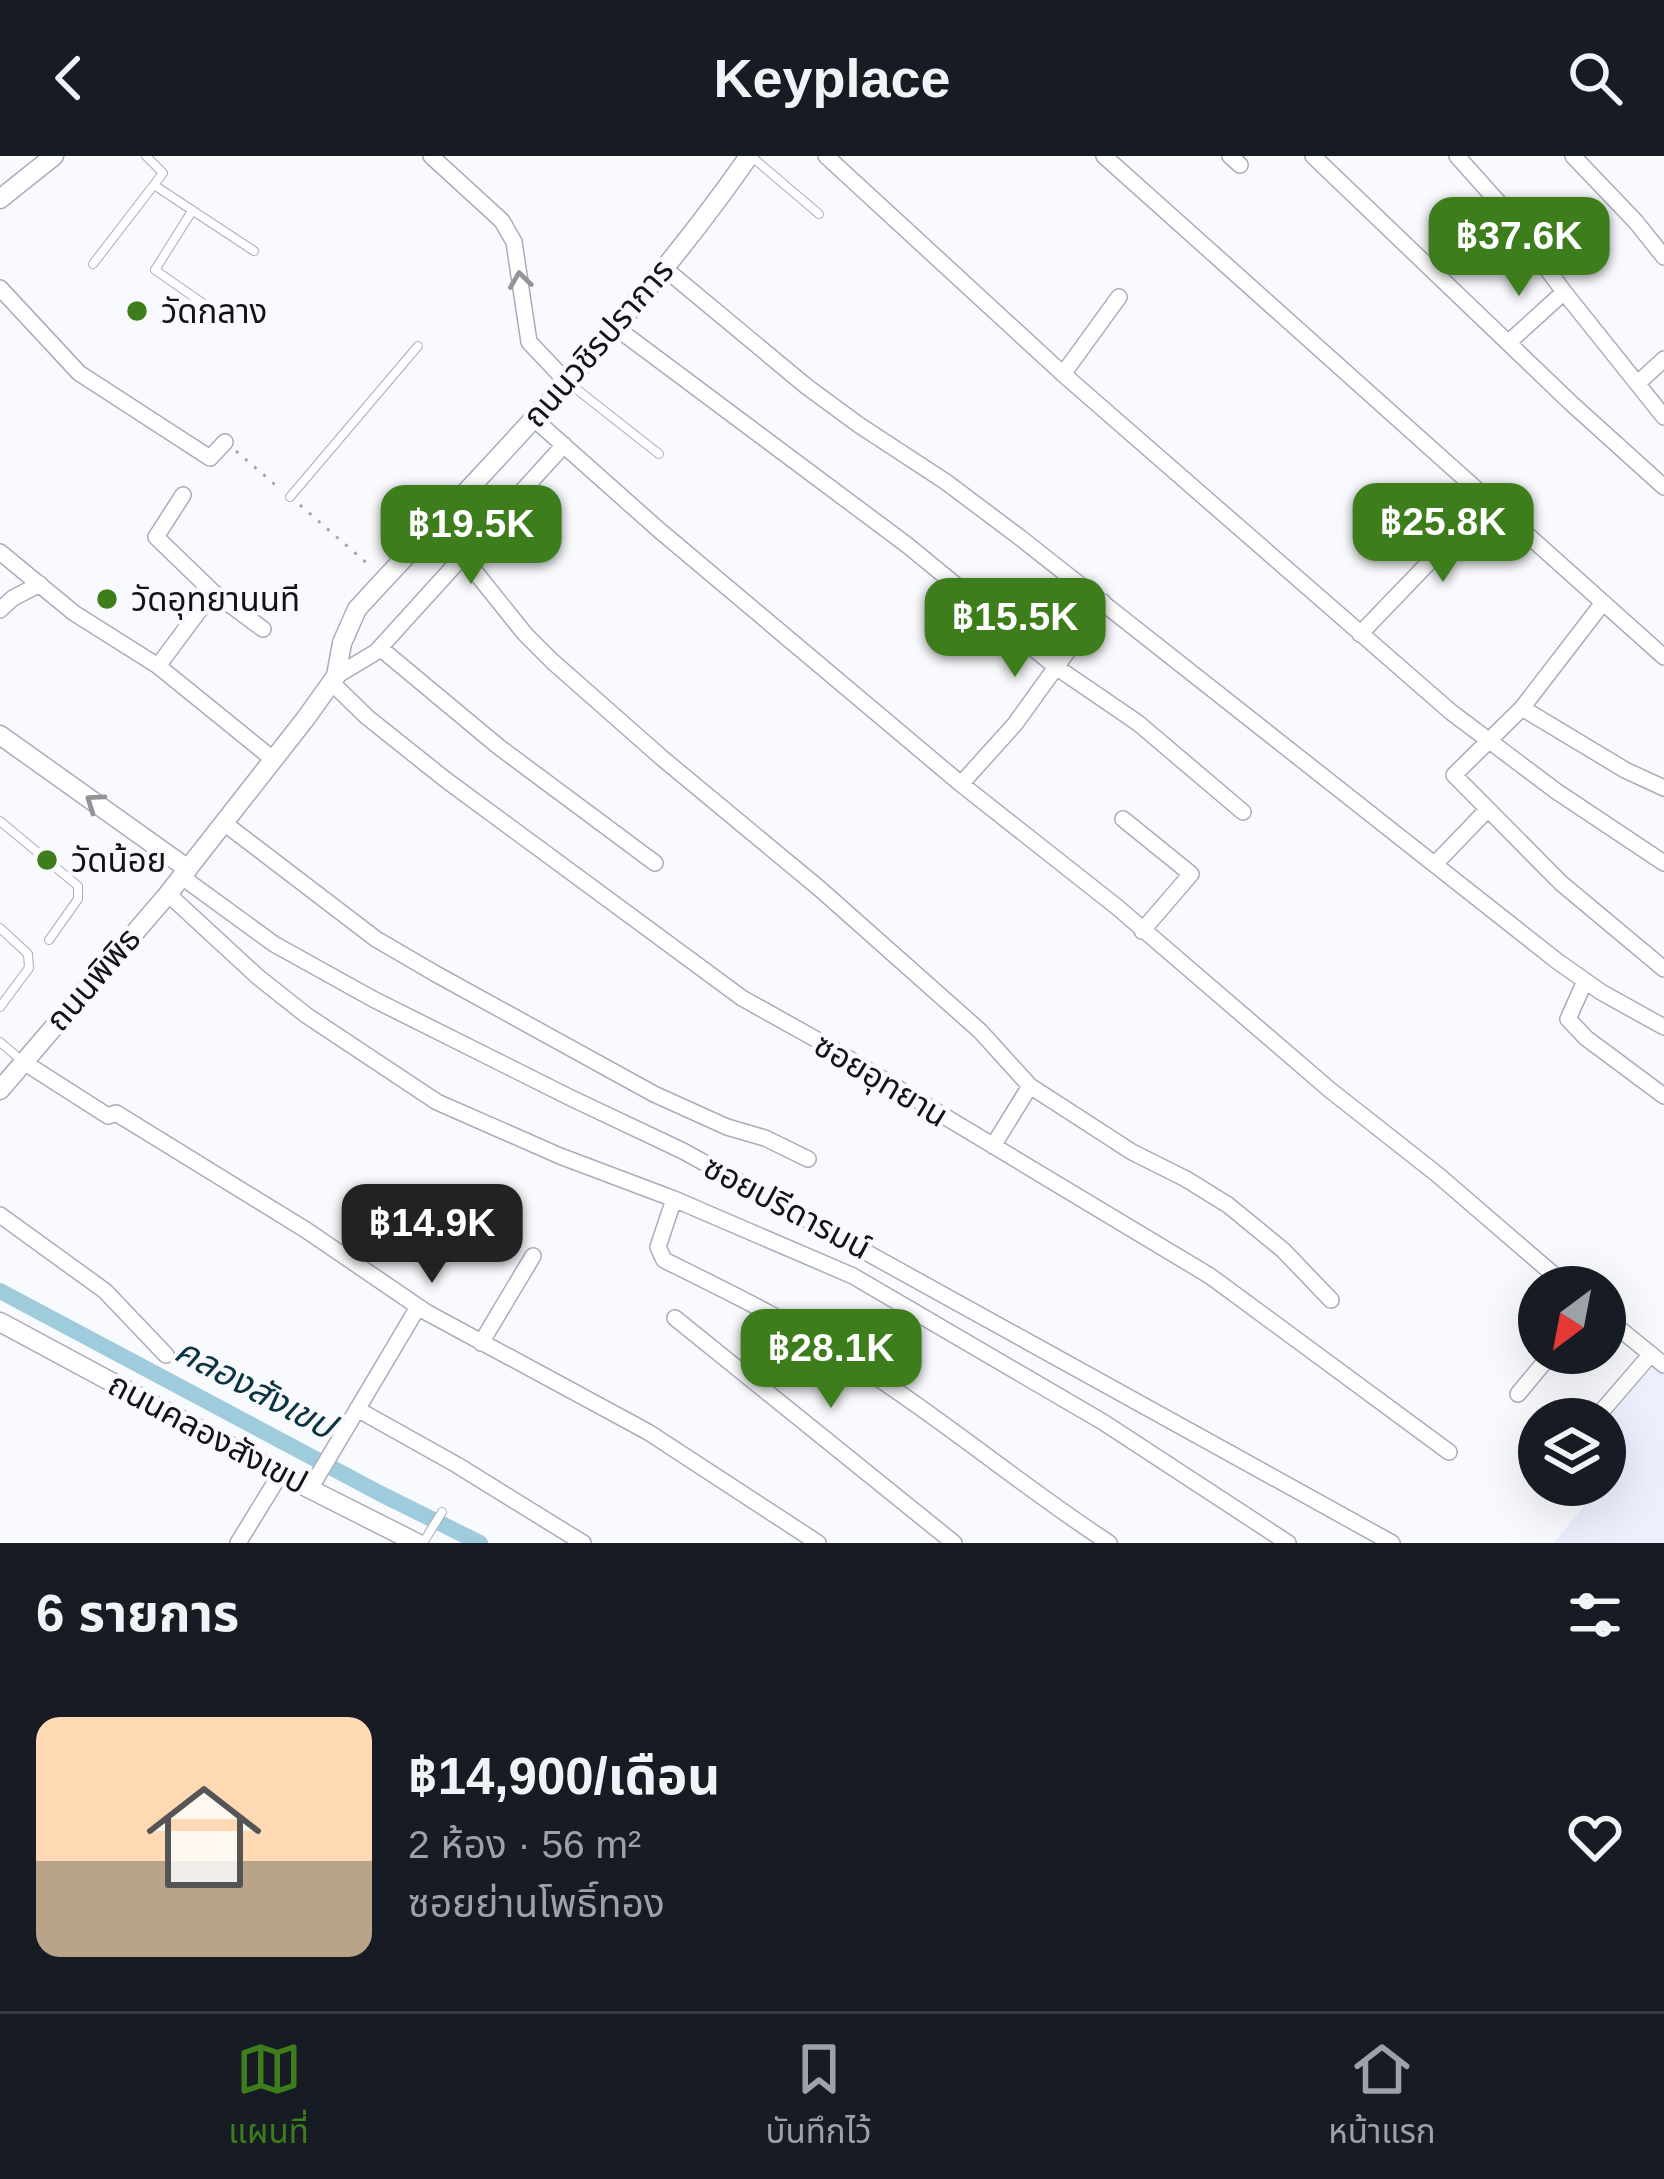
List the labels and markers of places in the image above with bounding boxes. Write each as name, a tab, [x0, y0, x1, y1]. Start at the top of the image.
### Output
pin: ฿37.6K	[1421, 197, 1617, 299]
place label: วัดกลาง	[161, 293, 267, 330]
marker: วัดกลาง	[124, 298, 150, 324]
pin: ฿25.8K	[1345, 483, 1541, 585]
pin: ฿19.5K	[373, 485, 569, 587]
pin: ฿15.5K	[917, 578, 1113, 680]
place label: วัดอุทยานนที	[131, 581, 300, 620]
marker: วัดอุทยานนที	[94, 586, 120, 612]
place label: วัดน้อย	[71, 842, 166, 879]
marker: วัดน้อย	[34, 847, 60, 873]
pin: ฿14.9K	[334, 1184, 530, 1286]
pin: ฿28.1K	[733, 1309, 929, 1411]

